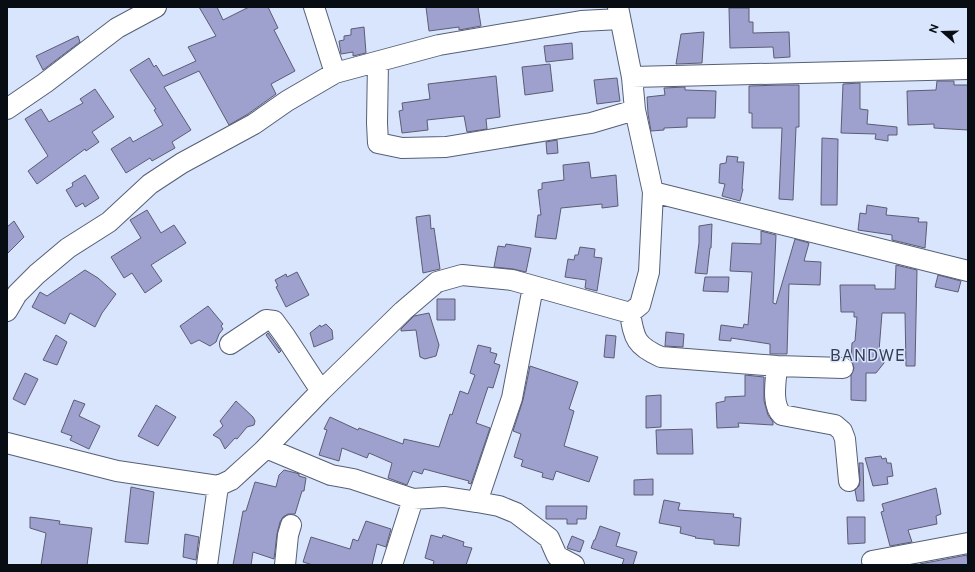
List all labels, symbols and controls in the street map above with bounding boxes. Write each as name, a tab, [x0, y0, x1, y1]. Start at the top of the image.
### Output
north arrow	[923, 12, 963, 52]
text: N	[926, 22, 941, 35]
district label: BANDWE	[830, 346, 906, 365]

